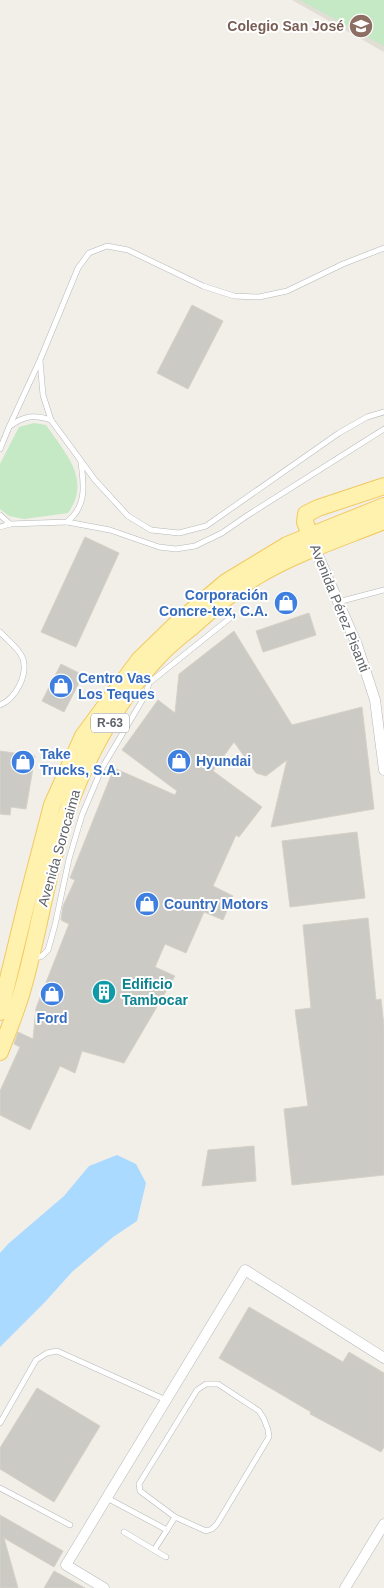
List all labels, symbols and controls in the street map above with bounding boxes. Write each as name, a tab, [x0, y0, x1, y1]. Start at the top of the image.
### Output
school or university icon: Colegio San José	[348, 13, 374, 39]
place label: Colegio San José	[227, 18, 344, 34]
street label: Avenida Pérez Pisanti	[307, 542, 373, 674]
place label: Corporación Concre-tex, C.A.	[159, 587, 268, 619]
shop icon: Corporación Concre-tex, C.A.	[273, 590, 299, 616]
place label: Centro Vas Los Teques	[78, 670, 155, 702]
shop icon: Centro Vas Los Teques	[48, 673, 74, 699]
road number: R-63	[91, 714, 129, 732]
place label: Take Trucks, S.A.	[40, 746, 120, 778]
shop icon: Hyundai	[166, 748, 192, 774]
shop icon: Take Trucks, S.A.	[10, 749, 36, 775]
place label: Hyundai	[196, 753, 251, 769]
street label: Avenida Sorocaima	[35, 787, 83, 908]
shop icon: Country Motors	[134, 891, 160, 917]
place label: Country Motors	[164, 896, 268, 912]
place label: Edificio Tambocar	[122, 976, 188, 1008]
building icon: Edificio Tambocar	[91, 979, 117, 1005]
shop icon: Ford	[39, 981, 65, 1007]
place label: Ford	[36, 1010, 68, 1026]

